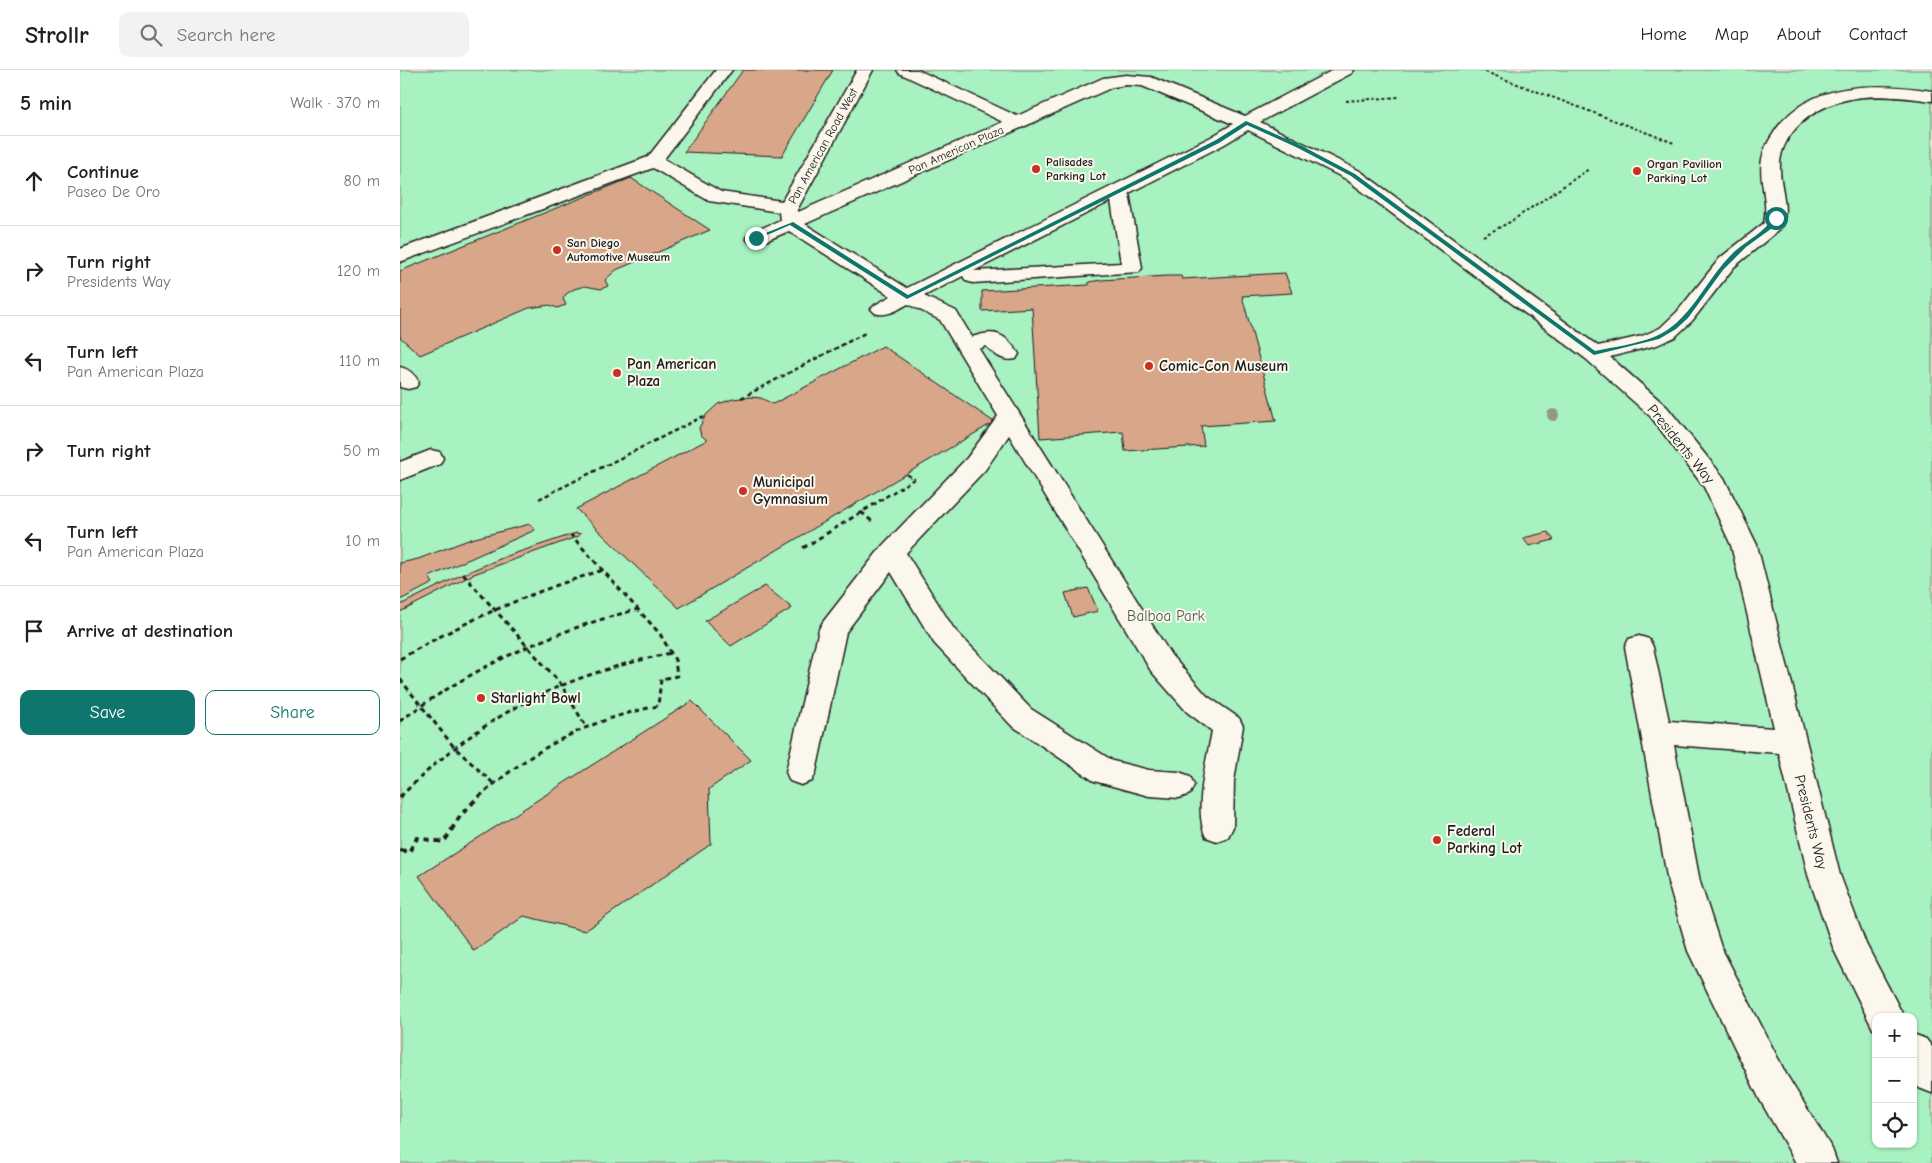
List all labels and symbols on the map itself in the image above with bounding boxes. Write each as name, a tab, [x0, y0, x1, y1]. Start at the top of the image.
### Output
street label: Pan American Road West	[785, 85, 861, 206]
street label: Pan American Plaza	[906, 123, 1006, 177]
place label: Palisades Parking Lot	[1046, 155, 1107, 183]
place label: Organ Pavilion Parking Lot	[1647, 157, 1722, 185]
marker: Palisades Parking Lot	[1030, 163, 1042, 175]
marker: Organ Pavilion Parking Lot	[1631, 165, 1643, 177]
route start	[1765, 207, 1788, 230]
route end	[745, 227, 768, 250]
place label: San Diego Automotive Museum	[567, 236, 670, 264]
marker: San Diego Automotive Museum	[551, 244, 563, 256]
place label: Pan American Plaza	[627, 355, 717, 390]
place label: Comic-Con Museum	[1159, 357, 1288, 375]
marker: Comic-Con Museum	[1143, 360, 1155, 372]
marker: Pan American Plaza	[611, 367, 623, 379]
street label: Presidents Way	[1643, 401, 1719, 488]
place label: Municipal Gymnasium	[753, 473, 828, 508]
marker: Municipal Gymnasium	[737, 485, 749, 497]
park label: Balboa Park	[1127, 607, 1206, 625]
place label: Starlight Bowl	[491, 689, 581, 707]
marker: Starlight Bowl	[475, 692, 487, 704]
street label: Presidents Way	[1791, 773, 1832, 871]
place label: Federal Parking Lot	[1447, 822, 1523, 857]
marker: Federal Parking Lot	[1431, 834, 1443, 846]

